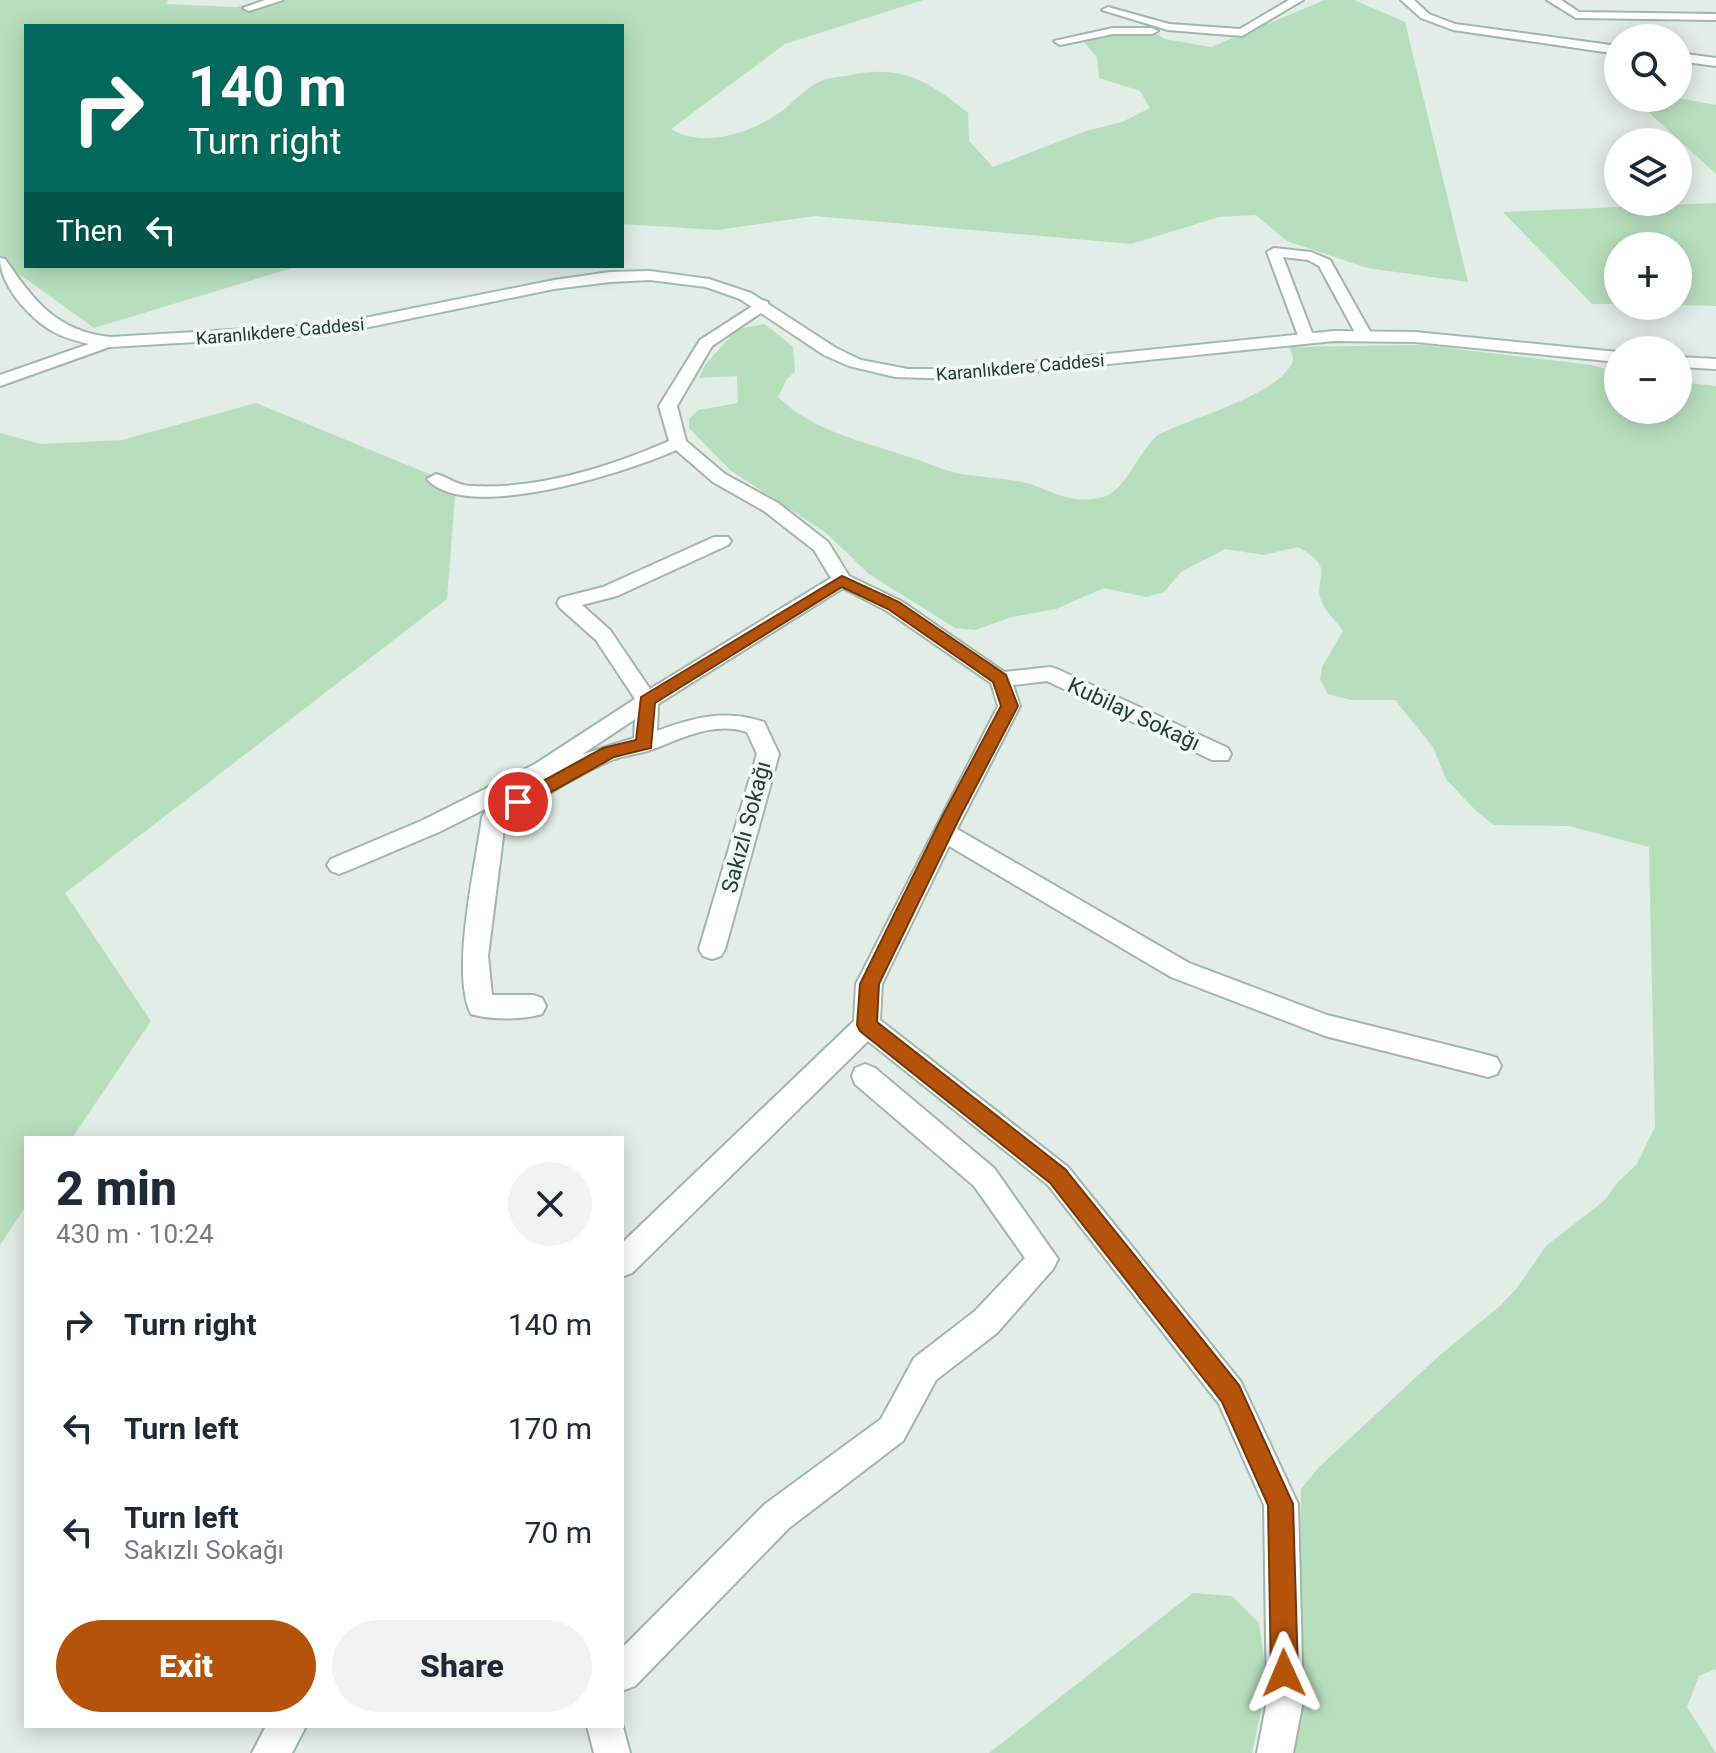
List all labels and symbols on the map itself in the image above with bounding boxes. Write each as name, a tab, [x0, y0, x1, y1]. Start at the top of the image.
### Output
street label: Karanlıkdere Caddesi	[195, 313, 365, 349]
street label: Karanlıkdere Caddesi	[935, 349, 1105, 385]
street label: Kubilay Sokağı	[1064, 672, 1204, 756]
street label: Sakızlı Sokağı	[716, 758, 776, 896]
pin	[484, 768, 552, 836]
position arrow	[1242, 1631, 1326, 1715]

